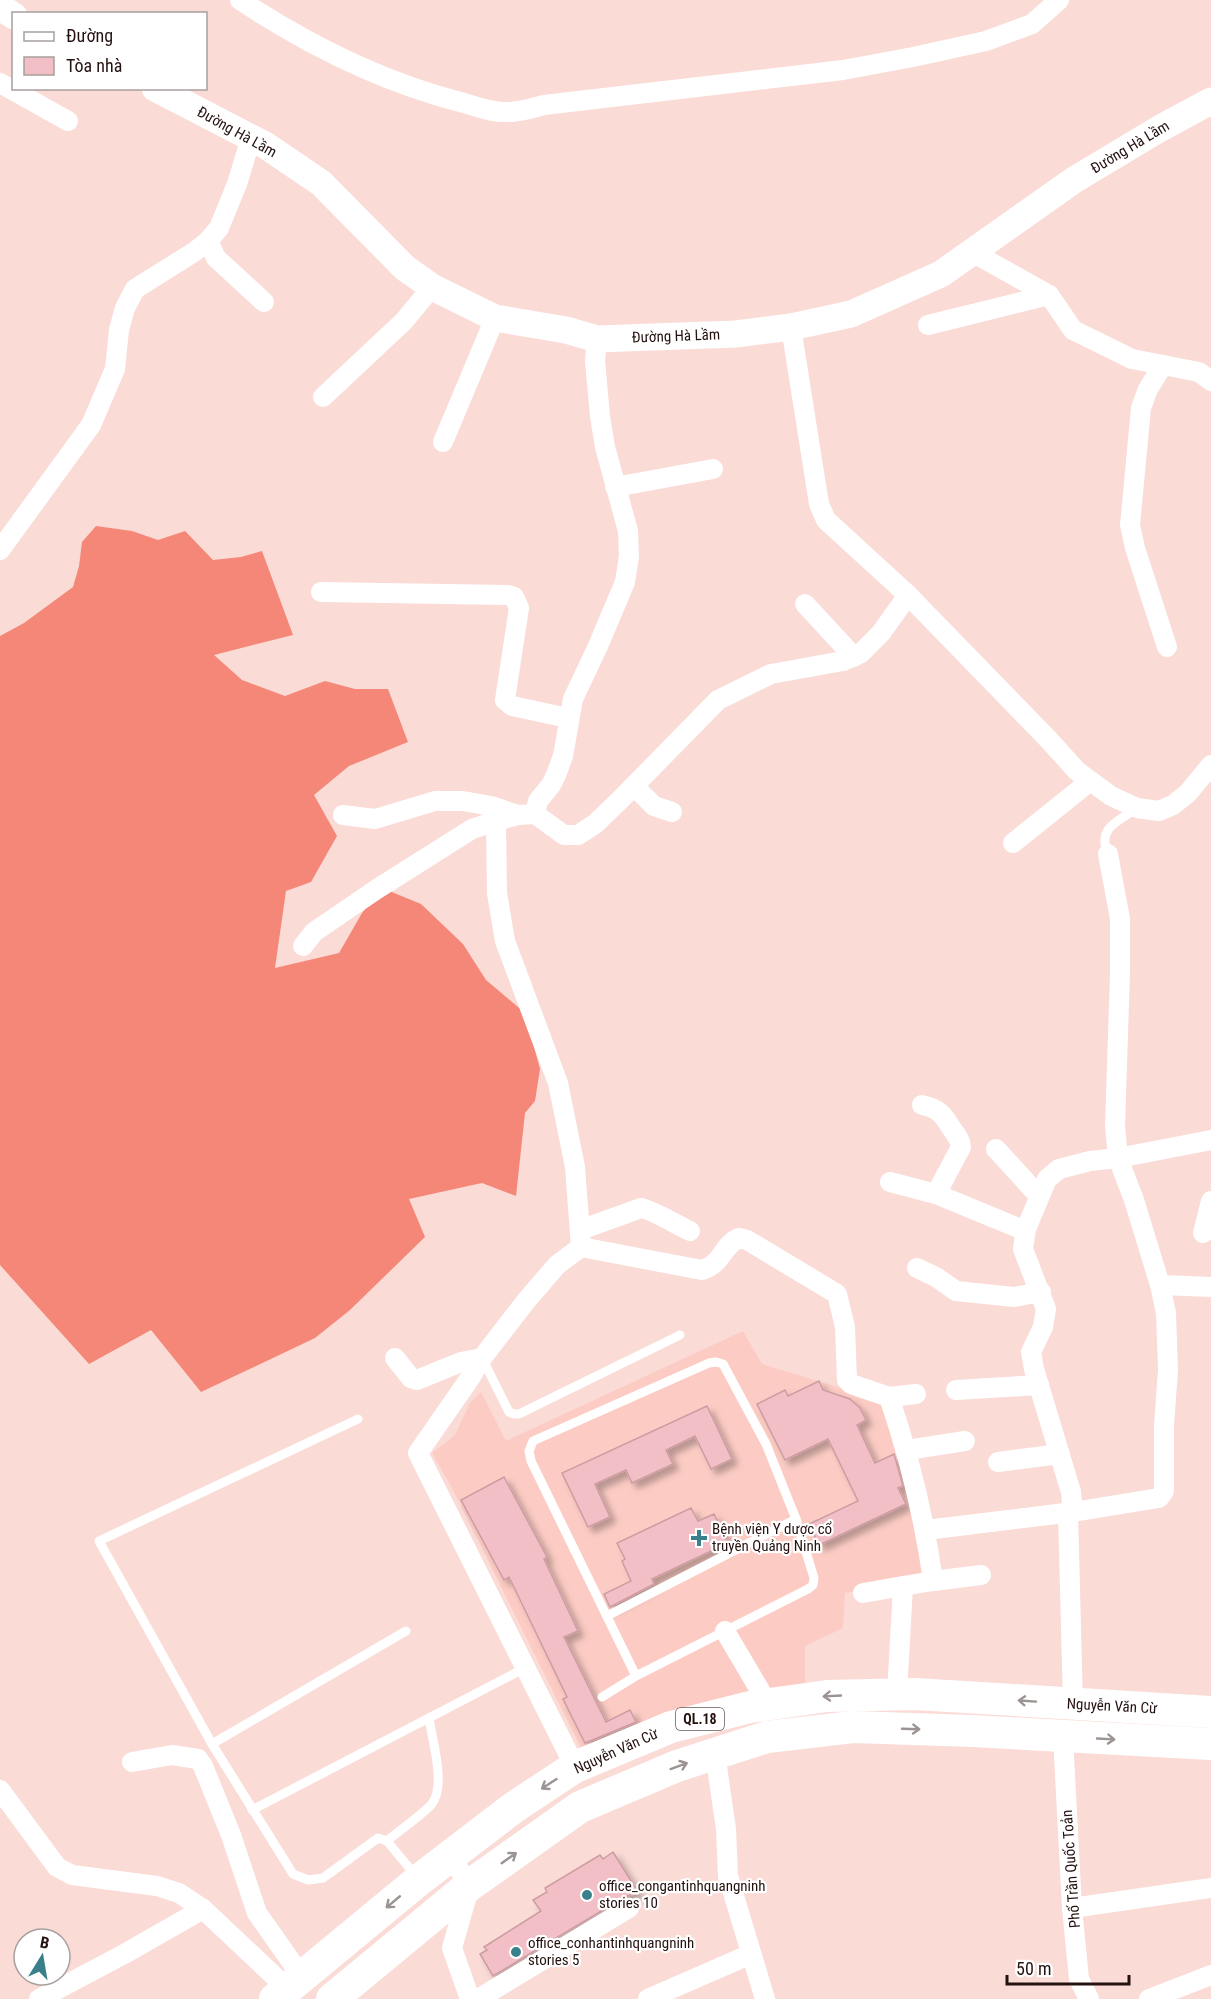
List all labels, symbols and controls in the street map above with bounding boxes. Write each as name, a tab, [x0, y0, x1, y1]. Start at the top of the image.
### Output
legend	[12, 12, 207, 90]
text: Đường	[66, 25, 113, 46]
text: Tòa nhà	[66, 55, 122, 76]
street label: Đường Hà Lầm	[194, 103, 280, 161]
street label: Đường Hà Lầm	[1088, 117, 1172, 177]
street label: Đường Hà Lầm	[632, 325, 720, 347]
place label: Bệnh viện Y dược cổ truyền Quảng Ninh	[712, 1520, 833, 1555]
marker: Bệnh viện Y dược cổ truyền Quảng Ninh	[690, 1529, 708, 1547]
one-way arrow	[823, 1690, 843, 1701]
one-way arrow	[1017, 1695, 1037, 1706]
street label: Nguyễn Văn Cừ	[1066, 1695, 1158, 1717]
road number: QL.18	[676, 1708, 724, 1730]
one-way arrow	[901, 1723, 921, 1735]
street label: Nguyễn Văn Cừ	[571, 1724, 662, 1778]
one-way arrow	[1096, 1733, 1116, 1744]
one-way arrow	[670, 1759, 688, 1770]
one-way arrow	[540, 1778, 557, 1791]
street label: Phố Trần Quốc Toản	[1058, 1809, 1084, 1929]
one-way arrow	[500, 1852, 516, 1864]
place label: office_congantinhquangninh stories 10	[599, 1877, 766, 1912]
marker: office_congantinhquangninh stories 10	[580, 1888, 594, 1902]
one-way arrow	[386, 1895, 401, 1909]
north arrow	[12, 1927, 72, 1987]
text: B	[39, 1933, 51, 1953]
place label: office_conhantinhquangninh stories 5	[528, 1934, 694, 1969]
marker: office_conhantinhquangninh stories 5	[509, 1945, 523, 1959]
scale bar	[1007, 1948, 1128, 1986]
text: 50 m	[1016, 1958, 1051, 1979]

